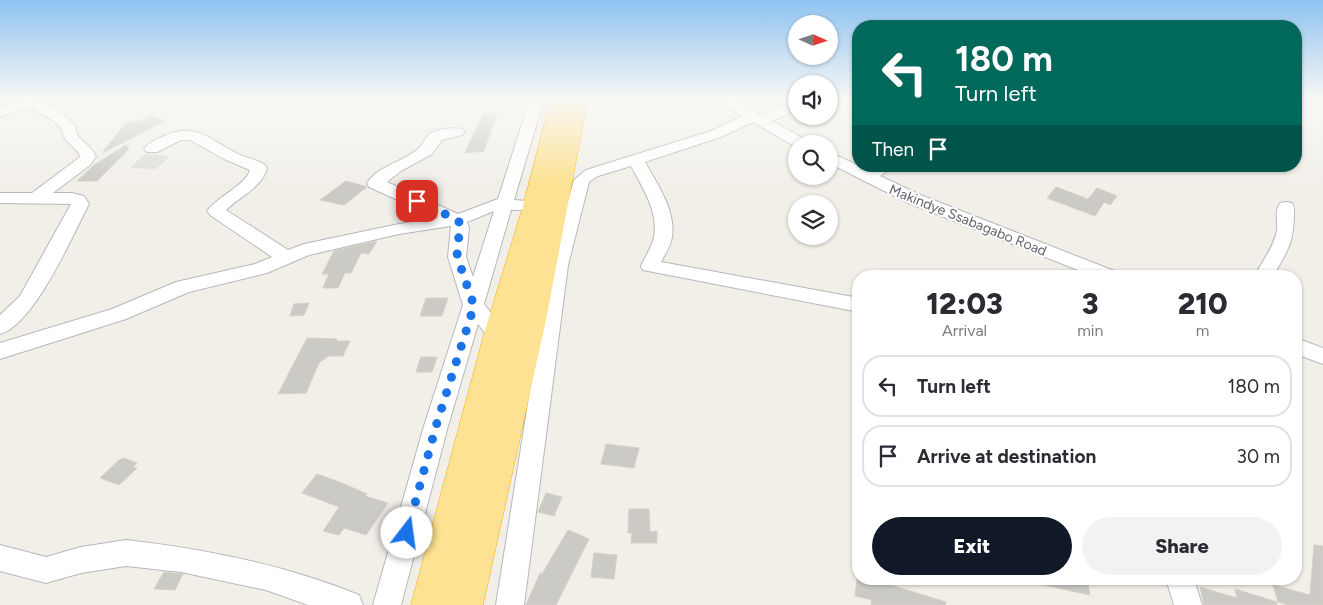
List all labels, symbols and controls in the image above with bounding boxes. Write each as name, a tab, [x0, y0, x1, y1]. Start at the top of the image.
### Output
north arrow	[788, 15, 838, 65]
map controls	[788, 15, 838, 245]
text: 180 m	[955, 38, 1053, 80]
icon: left	[872, 40, 937, 105]
button: sound	[788, 75, 838, 125]
text: Turn left	[955, 80, 1037, 107]
button: search	[788, 135, 838, 185]
icon: arrive	[924, 135, 952, 163]
text: Then	[872, 138, 914, 161]
pin	[396, 180, 438, 222]
street label: Makindye Ssabagabo Road	[887, 181, 1049, 260]
icon: arrive	[403, 187, 431, 215]
button: layers	[788, 195, 838, 245]
text: 12:03	[926, 285, 1003, 322]
text: 3	[1082, 285, 1099, 322]
text: 210	[1178, 285, 1228, 322]
text: Arrival	[942, 321, 987, 340]
text: min	[1077, 321, 1103, 340]
text: m	[1196, 321, 1209, 340]
icon: left	[874, 372, 902, 400]
text: Turn left	[917, 375, 991, 398]
text: 180 m	[1227, 375, 1280, 398]
icon: arrive	[874, 442, 902, 470]
text: Arrive at destination	[917, 445, 1096, 468]
text: 30 m	[1237, 445, 1280, 468]
position arrow	[380, 506, 432, 558]
button: Exit	[872, 517, 1072, 575]
button: Share	[1082, 517, 1282, 575]

